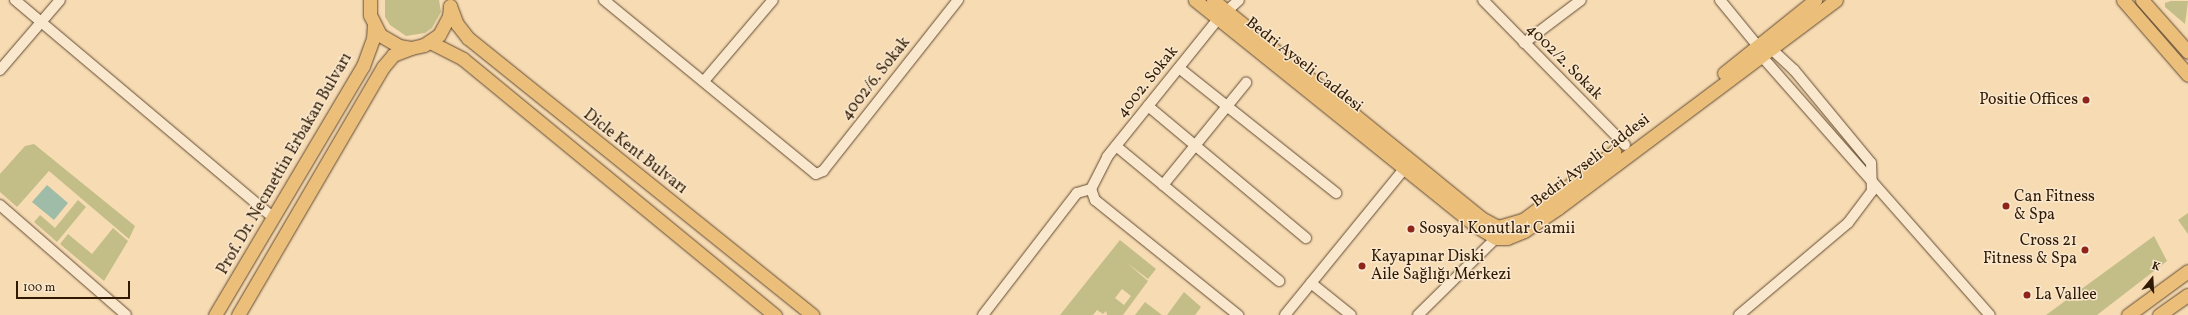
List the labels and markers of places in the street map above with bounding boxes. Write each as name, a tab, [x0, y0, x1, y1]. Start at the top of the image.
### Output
place label: Positie Offices	[1979, 90, 2078, 110]
marker: Positie Offices	[2081, 95, 2091, 105]
place label: Can Fitness & Spa	[2014, 187, 2095, 225]
marker: Can Fitness & Spa	[2001, 201, 2011, 211]
place label: Sosyal Konutlar Camii	[1419, 219, 1575, 239]
marker: Sosyal Konutlar Camii	[1406, 224, 1416, 234]
place label: Cross 21 Fitness & Spa	[1983, 231, 2077, 269]
marker: Cross 21 Fitness & Spa	[2080, 245, 2090, 255]
place label: Kayapınar Diski Aile Sağlığı Merkezi	[1371, 247, 1511, 285]
marker: Kayapınar Diski Aile Sağlığı Merkezi	[1356, 260, 1368, 272]
place label: La Vallee	[2035, 285, 2097, 305]
marker: La Vallee	[2022, 290, 2032, 300]

